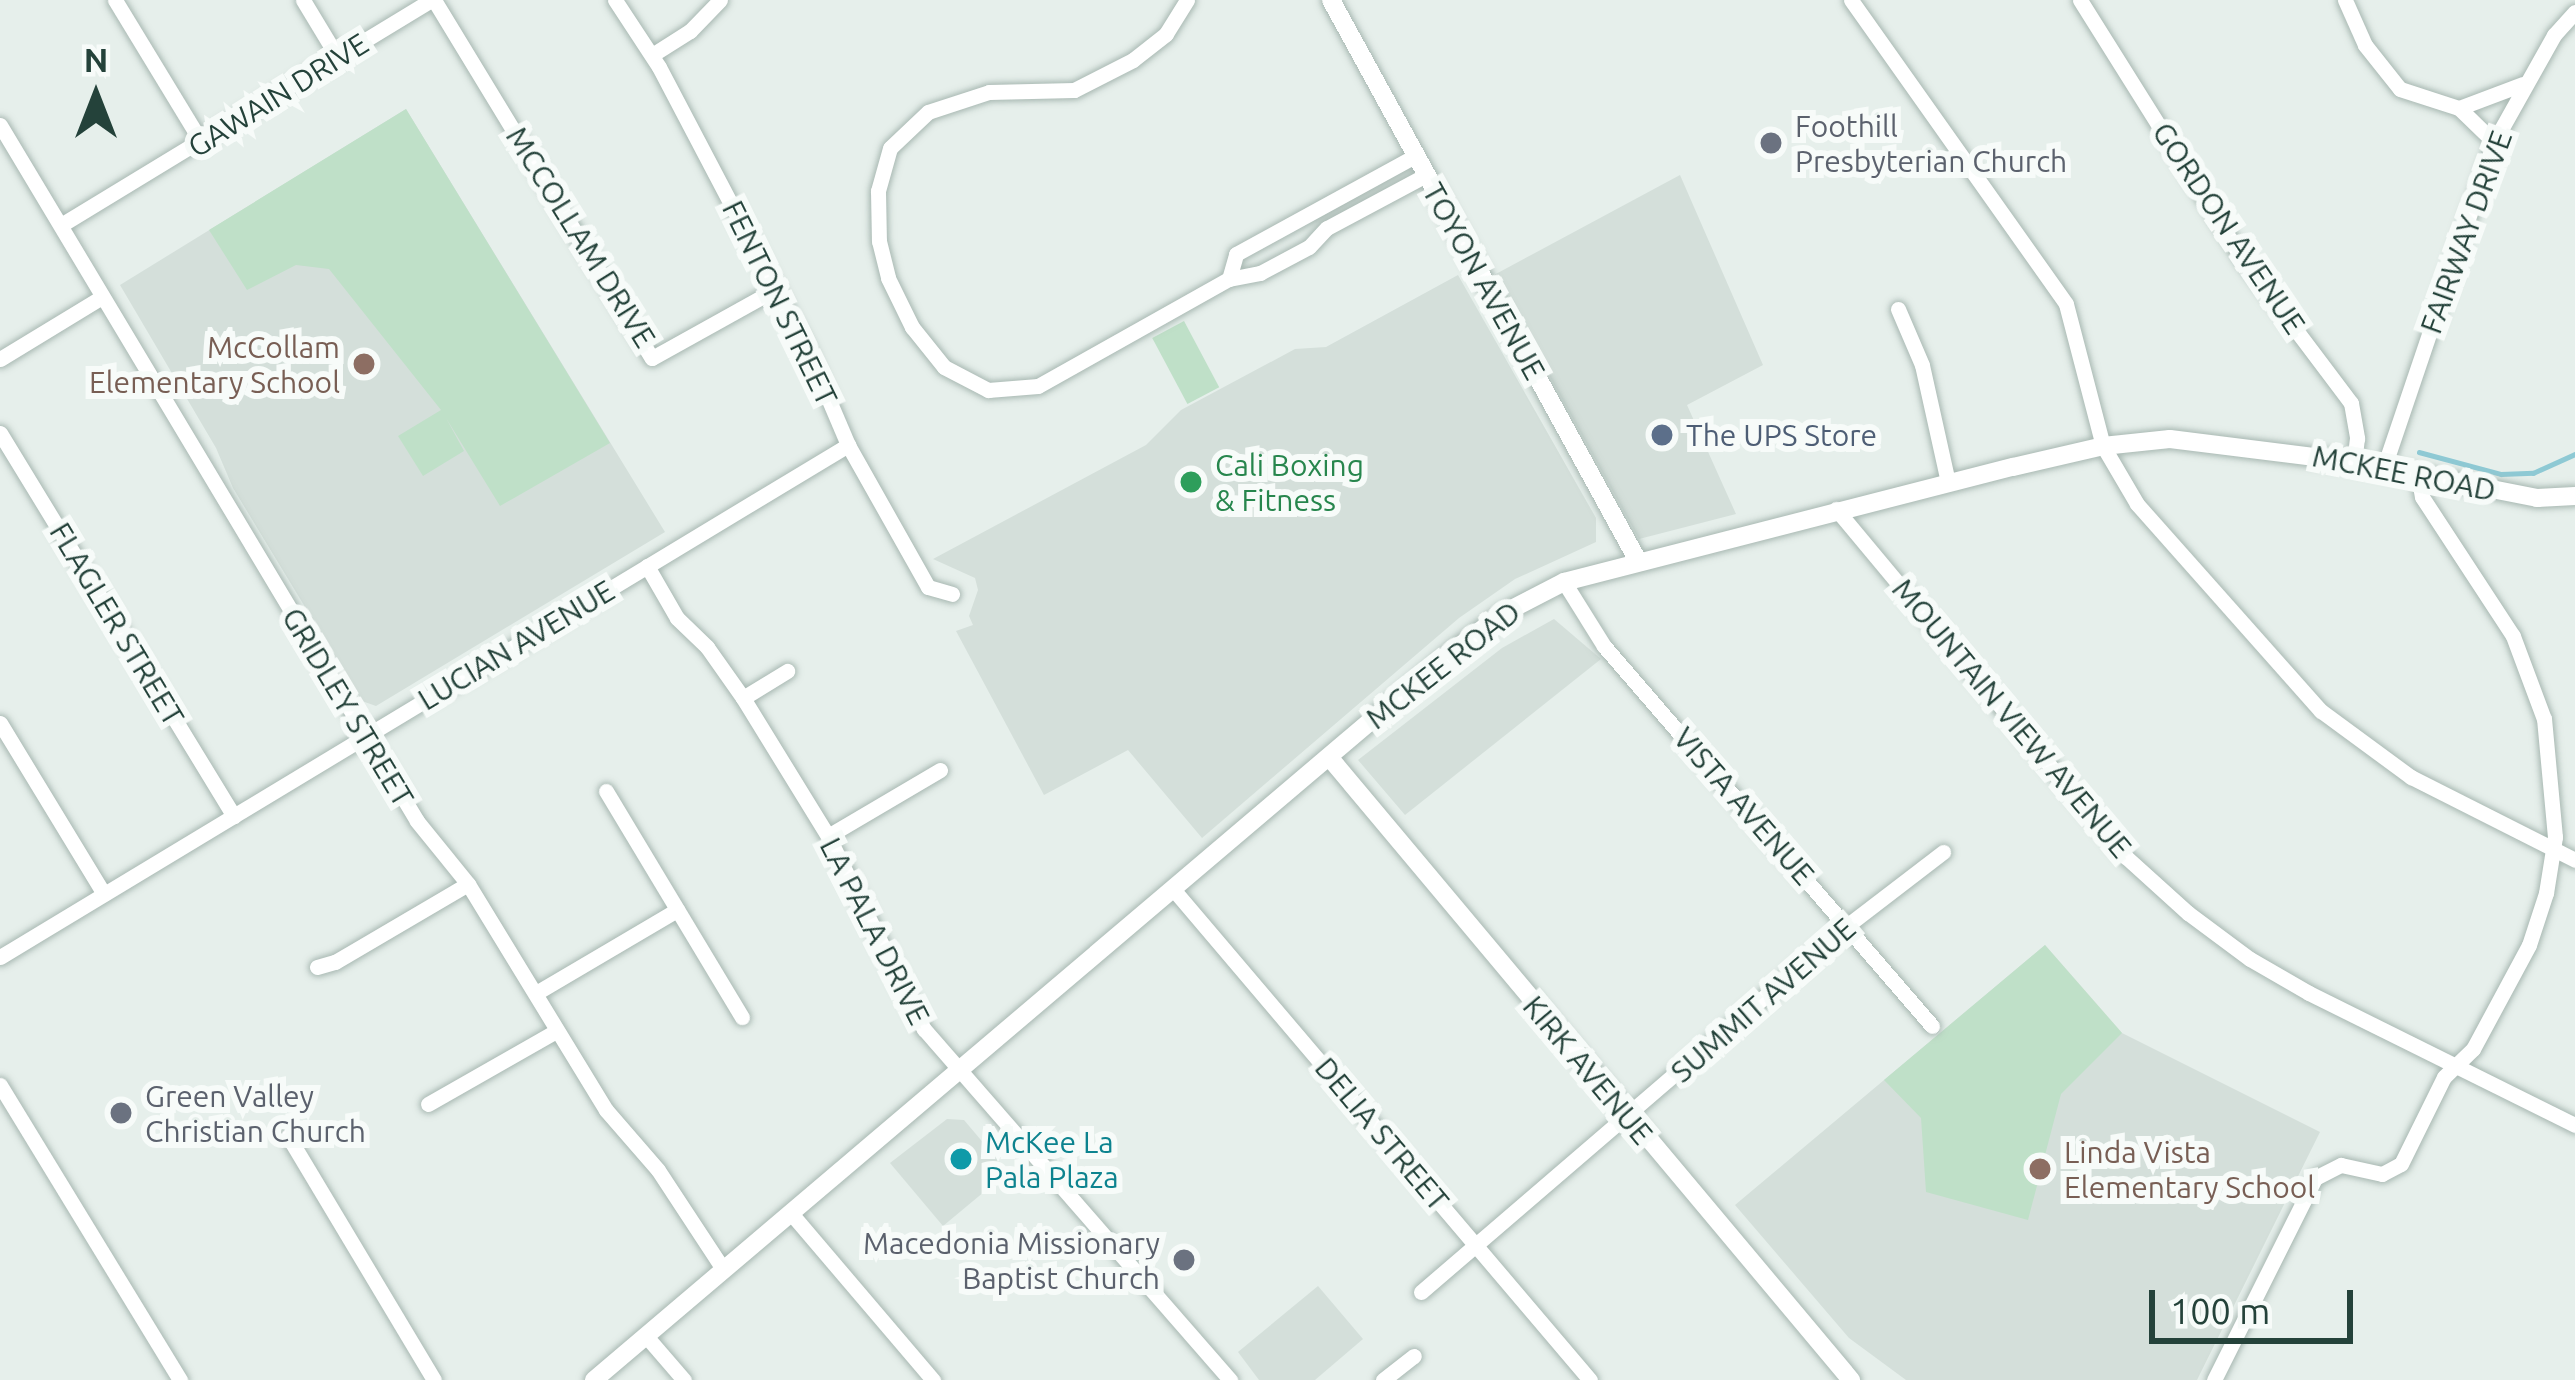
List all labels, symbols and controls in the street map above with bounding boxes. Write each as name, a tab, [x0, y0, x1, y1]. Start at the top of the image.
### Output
street label: GAWAIN DRIVE	[181, 25, 375, 165]
north arrow	[36, 36, 156, 156]
text: N	[84, 41, 108, 78]
place label: Foothill Presbyterian Church	[1795, 108, 2067, 178]
street label: GORDON AVENUE	[2145, 115, 2313, 341]
street label: MCCOLLAM DRIVE	[499, 120, 663, 354]
street label: FAIRWAY DRIVE	[2413, 126, 2519, 338]
marker: Foothill Presbyterian Church	[1758, 130, 1784, 156]
street label: TOYON AVENUE	[1415, 176, 1553, 386]
street label: FENTON STREET	[715, 195, 845, 411]
place label: McCollam Elementary School	[89, 329, 340, 400]
marker: McCollam Elementary School	[351, 351, 377, 377]
place label: The UPS Store	[1686, 417, 1877, 453]
marker: The UPS Store	[1649, 422, 1675, 448]
street label: MCKEE ROAD	[2309, 438, 2499, 508]
place label: Cali Boxing & Fitness	[1215, 447, 1364, 518]
marker: Cali Boxing & Fitness	[1178, 469, 1204, 495]
street label: FLAGLER STREET	[42, 516, 192, 732]
street label: MOUNTAIN VIEW AVENUE	[1885, 571, 2139, 865]
street label: LUCIAN AVENUE	[412, 572, 620, 718]
street label: MCKEE ROAD	[1359, 594, 1527, 736]
street label: GRIDLEY STREET	[275, 601, 421, 813]
street label: VISTA AVENUE	[1666, 720, 1822, 892]
street label: LA PALA DRIVE	[813, 832, 937, 1030]
street label: SUMMIT AVENUE	[1664, 910, 1862, 1090]
street label: KIRK AVENUE	[1516, 989, 1660, 1151]
street label: DELIA STREET	[1308, 1050, 1456, 1218]
place label: Green Valley Christian Church	[145, 1078, 366, 1148]
marker: Green Valley Christian Church	[108, 1100, 134, 1126]
place label: McKee La Pala Plaza	[985, 1124, 1119, 1194]
place label: Linda Vista Elementary School	[2064, 1134, 2315, 1204]
marker: McKee La Pala Plaza	[948, 1146, 974, 1172]
marker: Linda Vista Elementary School	[2027, 1156, 2053, 1182]
place label: Macedonia Missionary Baptist Church	[863, 1225, 1160, 1296]
marker: Macedonia Missionary Baptist Church	[1171, 1247, 1197, 1273]
scale bar	[2155, 1266, 2359, 1340]
text: 100 m	[2170, 1290, 2270, 1331]

